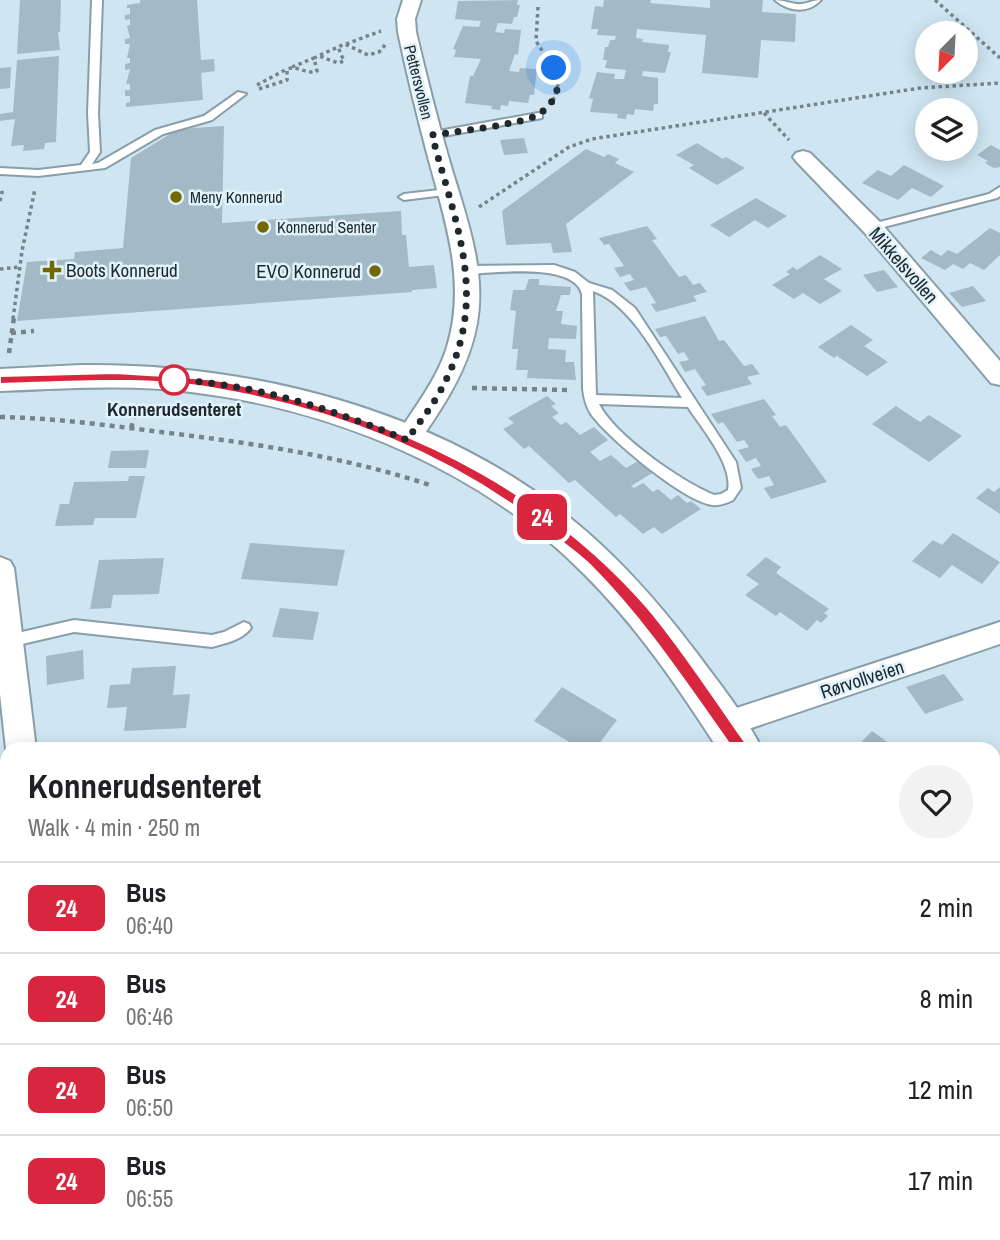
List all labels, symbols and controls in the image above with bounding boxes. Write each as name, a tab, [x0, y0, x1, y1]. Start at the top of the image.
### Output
north arrow	[915, 21, 978, 84]
map controls	[915, 21, 978, 161]
street label: Pettersvollen	[399, 43, 439, 121]
your location	[536, 50, 571, 85]
button: layers	[915, 98, 978, 161]
place label: Meny Konnerud	[190, 186, 283, 208]
marker: Meny Konnerud	[168, 189, 184, 205]
place label: Konnerud Senter	[277, 216, 377, 238]
marker: Konnerud Senter	[255, 219, 271, 235]
street label: Mikkelsvollen	[864, 221, 944, 309]
place label: Boots Konnerud	[66, 257, 178, 283]
place label: EVO Konnerud	[256, 258, 361, 284]
marker: Boots Konnerud	[44, 262, 60, 278]
marker: EVO Konnerud	[367, 263, 383, 279]
marker: Konnerudsenteret	[159, 365, 189, 395]
place label: Konnerudsenteret	[107, 396, 241, 422]
line badge: 24	[510, 494, 574, 540]
text: 24	[531, 501, 553, 533]
street label: Rørvollveien	[817, 653, 907, 705]
text: Konnerudsenteret	[28, 764, 261, 808]
button: heart	[899, 765, 973, 839]
text: Walk · 4 min · 250 m	[28, 812, 200, 843]
text: Bus	[126, 875, 166, 910]
text: 2 min	[920, 890, 973, 925]
text: 24	[56, 892, 77, 924]
text: 06:40	[126, 910, 173, 941]
text: Bus	[126, 966, 166, 1001]
text: 8 min	[920, 981, 973, 1016]
text: 24	[56, 983, 77, 1015]
text: 06:46	[126, 1001, 173, 1032]
text: Bus	[126, 1057, 166, 1092]
text: 12 min	[908, 1072, 973, 1107]
text: 24	[56, 1074, 77, 1106]
text: 06:50	[126, 1092, 173, 1123]
text: Bus	[126, 1148, 166, 1183]
text: 17 min	[908, 1163, 973, 1198]
text: 24	[56, 1165, 77, 1197]
text: 06:55	[126, 1183, 173, 1214]

